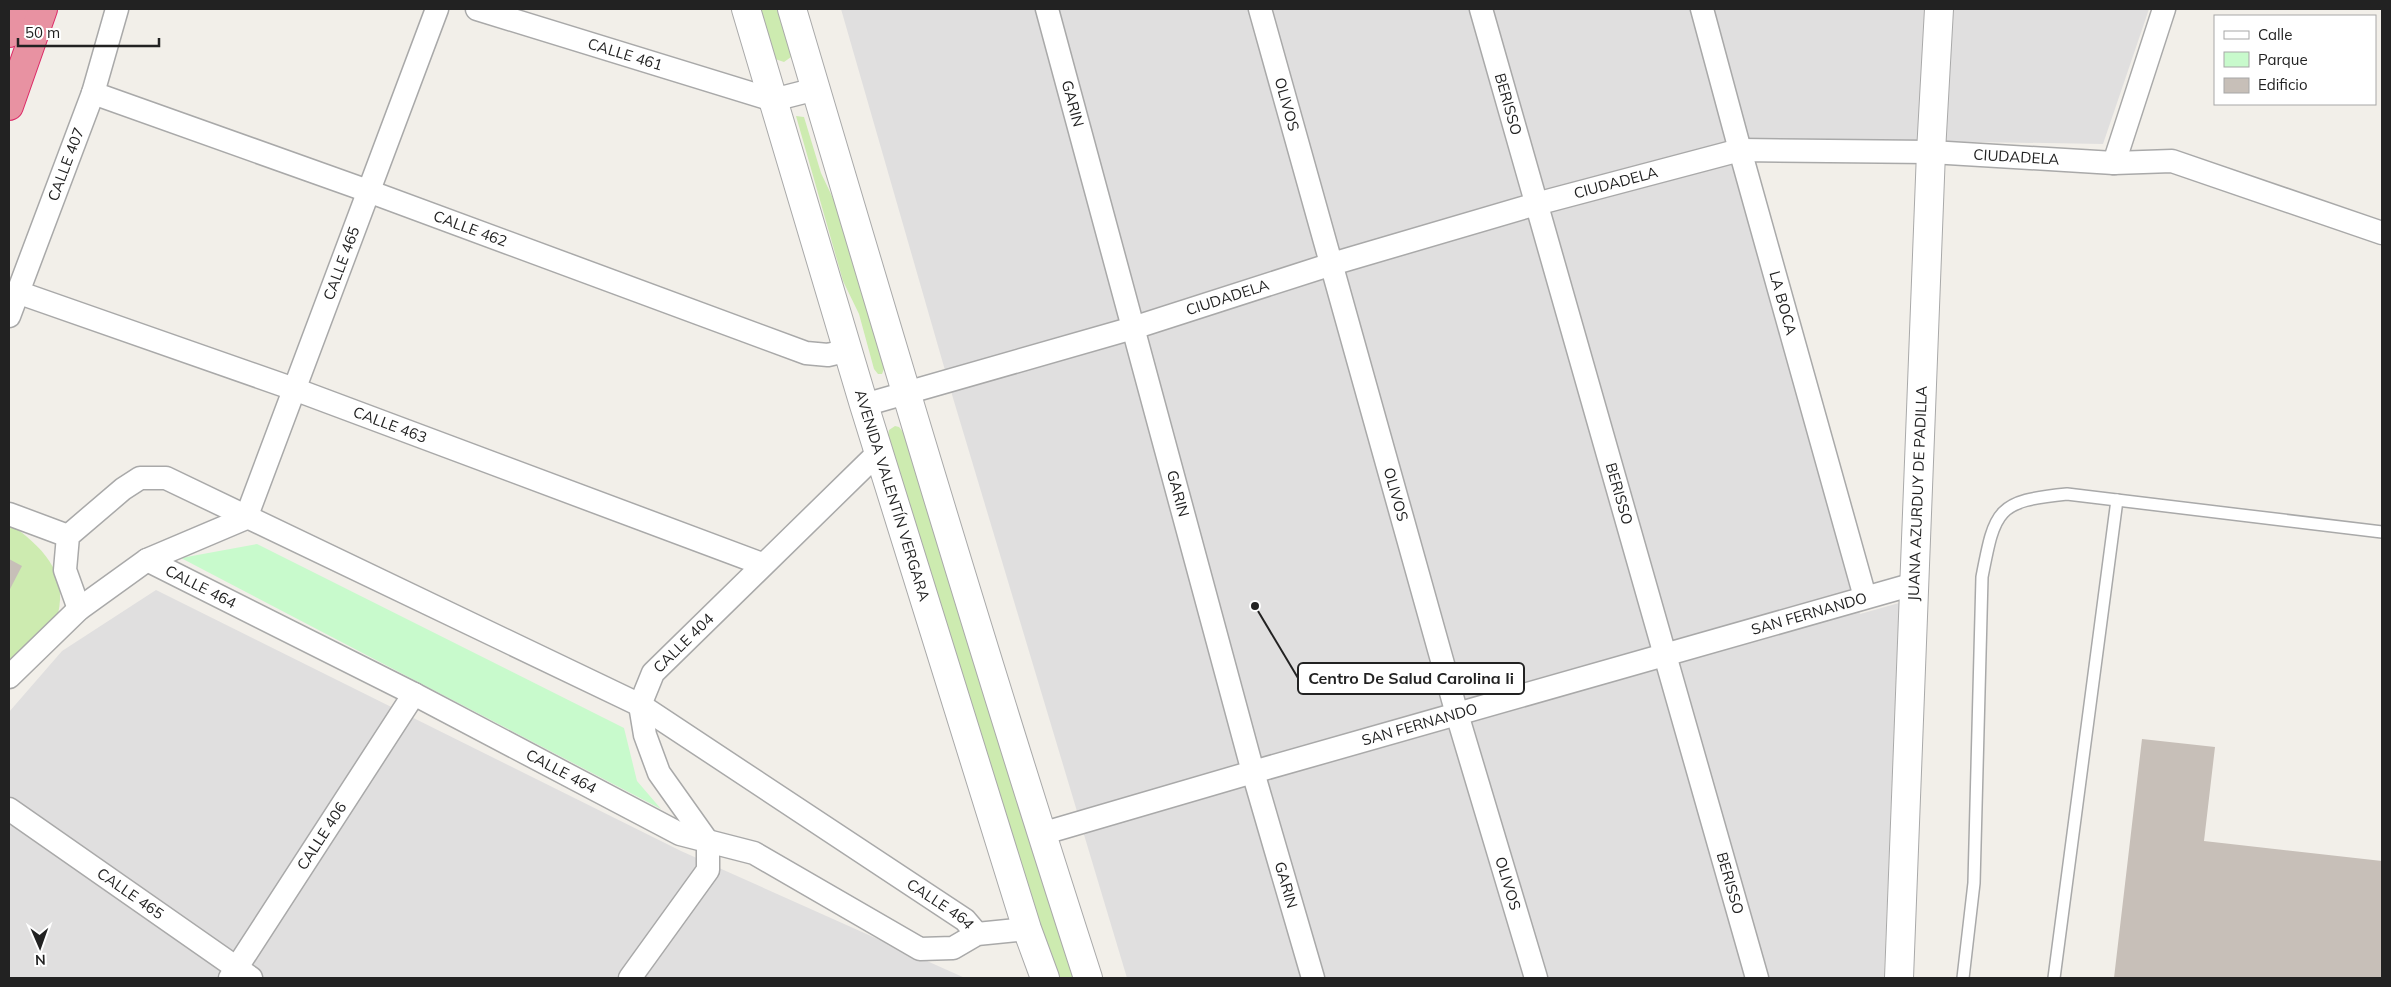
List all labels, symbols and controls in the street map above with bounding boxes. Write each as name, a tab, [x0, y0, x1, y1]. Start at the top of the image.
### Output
scale bar	[18, 15, 159, 47]
legend	[2214, 15, 2376, 105]
text: 50 m	[25, 23, 60, 42]
text: Calle	[2258, 25, 2292, 44]
street label: CALLE 461	[586, 34, 665, 74]
text: Parque	[2258, 50, 2308, 69]
street label: BERISSO	[1491, 71, 1526, 137]
street label: OLIVOS	[1271, 75, 1304, 133]
text: Edificio	[2258, 75, 2308, 94]
street label: GARIN	[1058, 78, 1088, 129]
street label: CALLE 407	[43, 125, 88, 204]
street label: CIUDADELA	[1973, 145, 2060, 169]
street label: CIUDADELA	[1572, 162, 1660, 203]
street label: CALLE 462	[431, 206, 510, 251]
street label: CALLE 465	[319, 224, 364, 303]
street label: LA BOCA	[1765, 269, 1801, 337]
street label: CIUDADELA	[1183, 275, 1271, 319]
street label: JUANA AZURDUY DE PADILLA	[1904, 385, 1931, 601]
street label: AVENIDA VALENTÍN VERGARA	[851, 387, 934, 603]
street label: CALLE 463	[351, 402, 430, 447]
street label: BERISSO	[1602, 460, 1637, 527]
street label: OLIVOS	[1380, 465, 1413, 523]
street label: GARIN	[1163, 468, 1194, 519]
street label: CALLE 464	[162, 561, 240, 612]
street label: SAN FERNANDO	[1749, 588, 1869, 639]
street label: CALLE 404	[649, 609, 717, 677]
callout: Centro De Salud Carolina Ii	[1298, 663, 1524, 694]
text: Centro De Salud Carolina Ii	[1308, 668, 1514, 688]
street label: SAN FERNANDO	[1359, 699, 1479, 750]
street label: CALLE 464	[523, 745, 600, 797]
street label: CALLE 406	[293, 798, 350, 873]
street label: BERISSO	[1713, 850, 1748, 916]
street label: OLIVOS	[1491, 854, 1525, 912]
street label: GARIN	[1271, 859, 1302, 910]
street label: CALLE 465	[94, 863, 168, 923]
street label: CALLE 464	[903, 874, 979, 933]
north arrow	[15, 922, 65, 972]
text: N	[35, 951, 46, 969]

